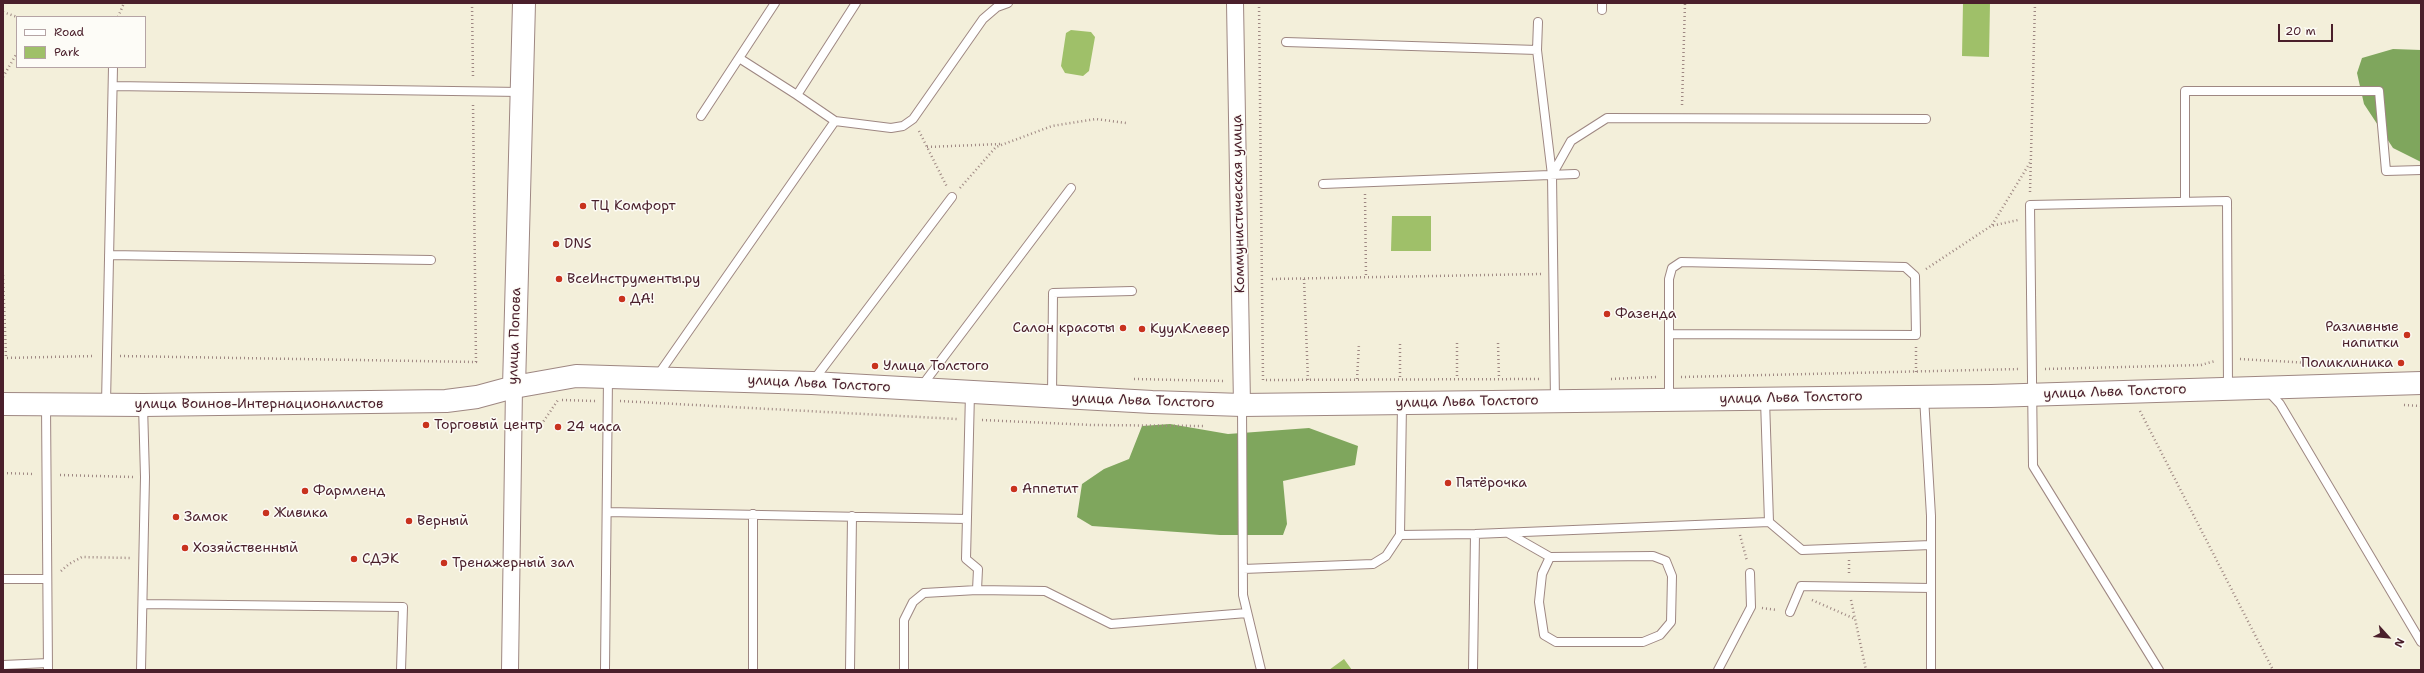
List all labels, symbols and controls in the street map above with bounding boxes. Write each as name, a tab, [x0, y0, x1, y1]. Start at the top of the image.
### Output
legend	[16, 16, 146, 68]
scale bar	[2280, 16, 2335, 42]
text: 20 m	[2285, 23, 2316, 39]
text: Road	[54, 24, 84, 40]
text: Park	[54, 44, 80, 60]
street label: Коммунистическая улица	[1229, 114, 1249, 294]
place label: ТЦ Комфорт	[591, 198, 676, 214]
marker: ТЦ Комфорт	[578, 201, 588, 211]
place label: DNS	[564, 236, 592, 252]
marker: DNS	[551, 239, 561, 249]
place label: ВсеИнструменты.ру	[567, 271, 700, 287]
marker: ВсеИнструменты.ру	[554, 274, 564, 284]
street label: улица Попова	[505, 287, 525, 385]
place label: ДА!	[630, 291, 654, 307]
marker: ДА!	[617, 294, 627, 304]
place label: Фазенда	[1615, 306, 1676, 322]
marker: Фазенда	[1602, 309, 1612, 319]
place label: Разливные напитки	[2325, 319, 2399, 352]
place label: Салон красоты	[1013, 320, 1115, 336]
place label: КуулКлевер	[1150, 321, 1230, 337]
marker: Салон красоты	[1118, 323, 1128, 333]
marker: КуулКлевер	[1137, 324, 1147, 334]
marker: Разливные напитки	[2402, 330, 2412, 340]
place label: Поликлиника	[2301, 355, 2393, 371]
place label: Улица Толстого	[883, 358, 989, 374]
marker: Поликлиника	[2396, 358, 2406, 368]
marker: Улица Толстого	[870, 361, 880, 371]
street label: улица Льва Толстого	[747, 372, 891, 396]
street label: улица Льва Толстого	[2043, 381, 2187, 403]
street label: улица Льва Толстого	[1719, 388, 1863, 408]
street label: улица Льва Толстого	[1071, 390, 1215, 412]
street label: улица Льва Толстого	[1395, 392, 1539, 412]
street label: улица Воинов-Интернационалистов	[135, 396, 383, 412]
place label: Торговый центр	[434, 417, 543, 433]
place label: 24 часа	[566, 419, 621, 435]
marker: Торговый центр	[421, 420, 431, 430]
marker: 24 часа	[553, 422, 563, 432]
place label: Пятёрочка	[1456, 475, 1527, 491]
marker: Пятёрочка	[1443, 478, 1453, 488]
place label: Аппетит	[1022, 481, 1078, 497]
place label: Фармленд	[313, 483, 385, 499]
marker: Аппетит	[1009, 484, 1019, 494]
marker: Фармленд	[300, 486, 310, 496]
place label: Живика	[274, 505, 328, 521]
marker: Живика	[261, 508, 271, 518]
place label: Замок	[184, 509, 228, 525]
marker: Замок	[171, 512, 181, 522]
place label: Верный	[417, 513, 468, 529]
marker: Верный	[404, 516, 414, 526]
place label: Хозяйственный	[193, 540, 298, 556]
marker: Хозяйственный	[180, 543, 190, 553]
place label: СДЭК	[362, 551, 399, 567]
marker: СДЭК	[349, 554, 359, 564]
place label: Тренажерный зал	[452, 555, 574, 571]
marker: Тренажерный зал	[439, 558, 449, 568]
north arrow	[2368, 617, 2408, 657]
text: N	[2390, 635, 2408, 650]

